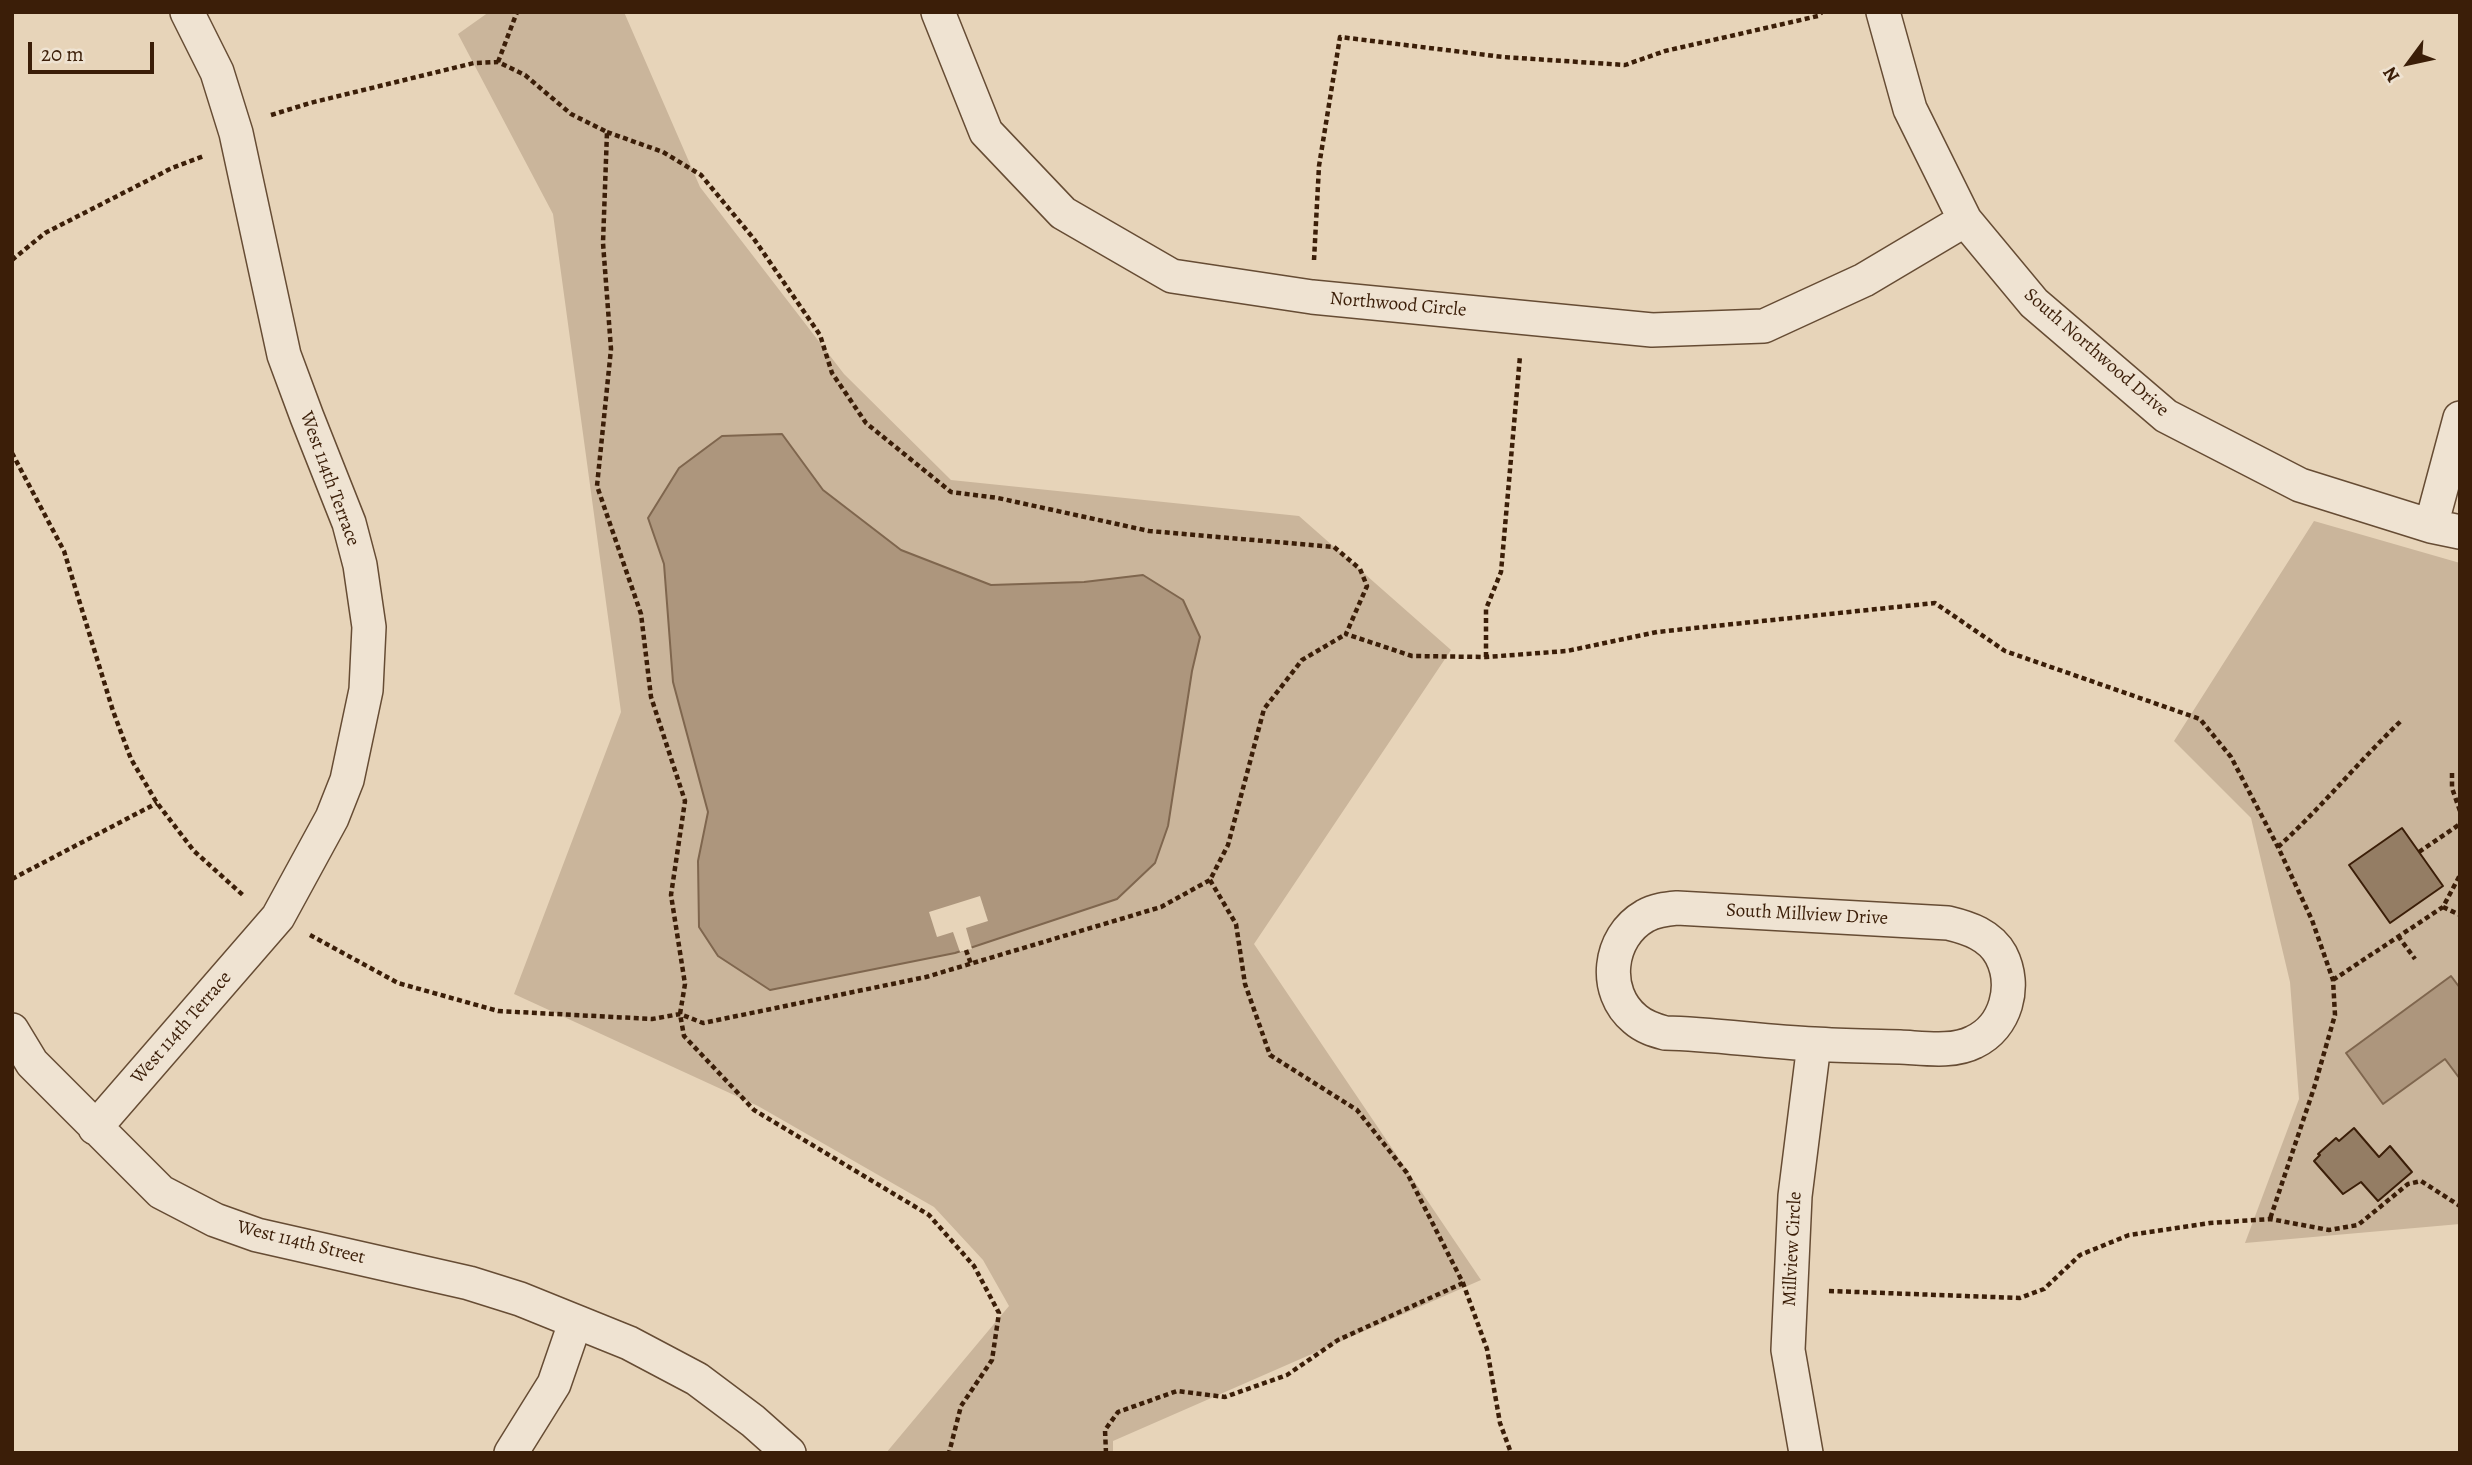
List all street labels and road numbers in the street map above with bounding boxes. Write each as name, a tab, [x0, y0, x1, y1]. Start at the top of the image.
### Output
street label: South Northwood Drive	[2019, 284, 2173, 422]
street label: Northwood Circle	[1329, 288, 1467, 322]
street label: West 114th Terrace	[294, 409, 364, 549]
street label: South Millview Drive	[1725, 899, 1889, 931]
street label: West 114th Terrace	[127, 967, 237, 1089]
street label: Millview Circle	[1779, 1191, 1807, 1307]
street label: West 114th Street	[235, 1216, 367, 1270]

